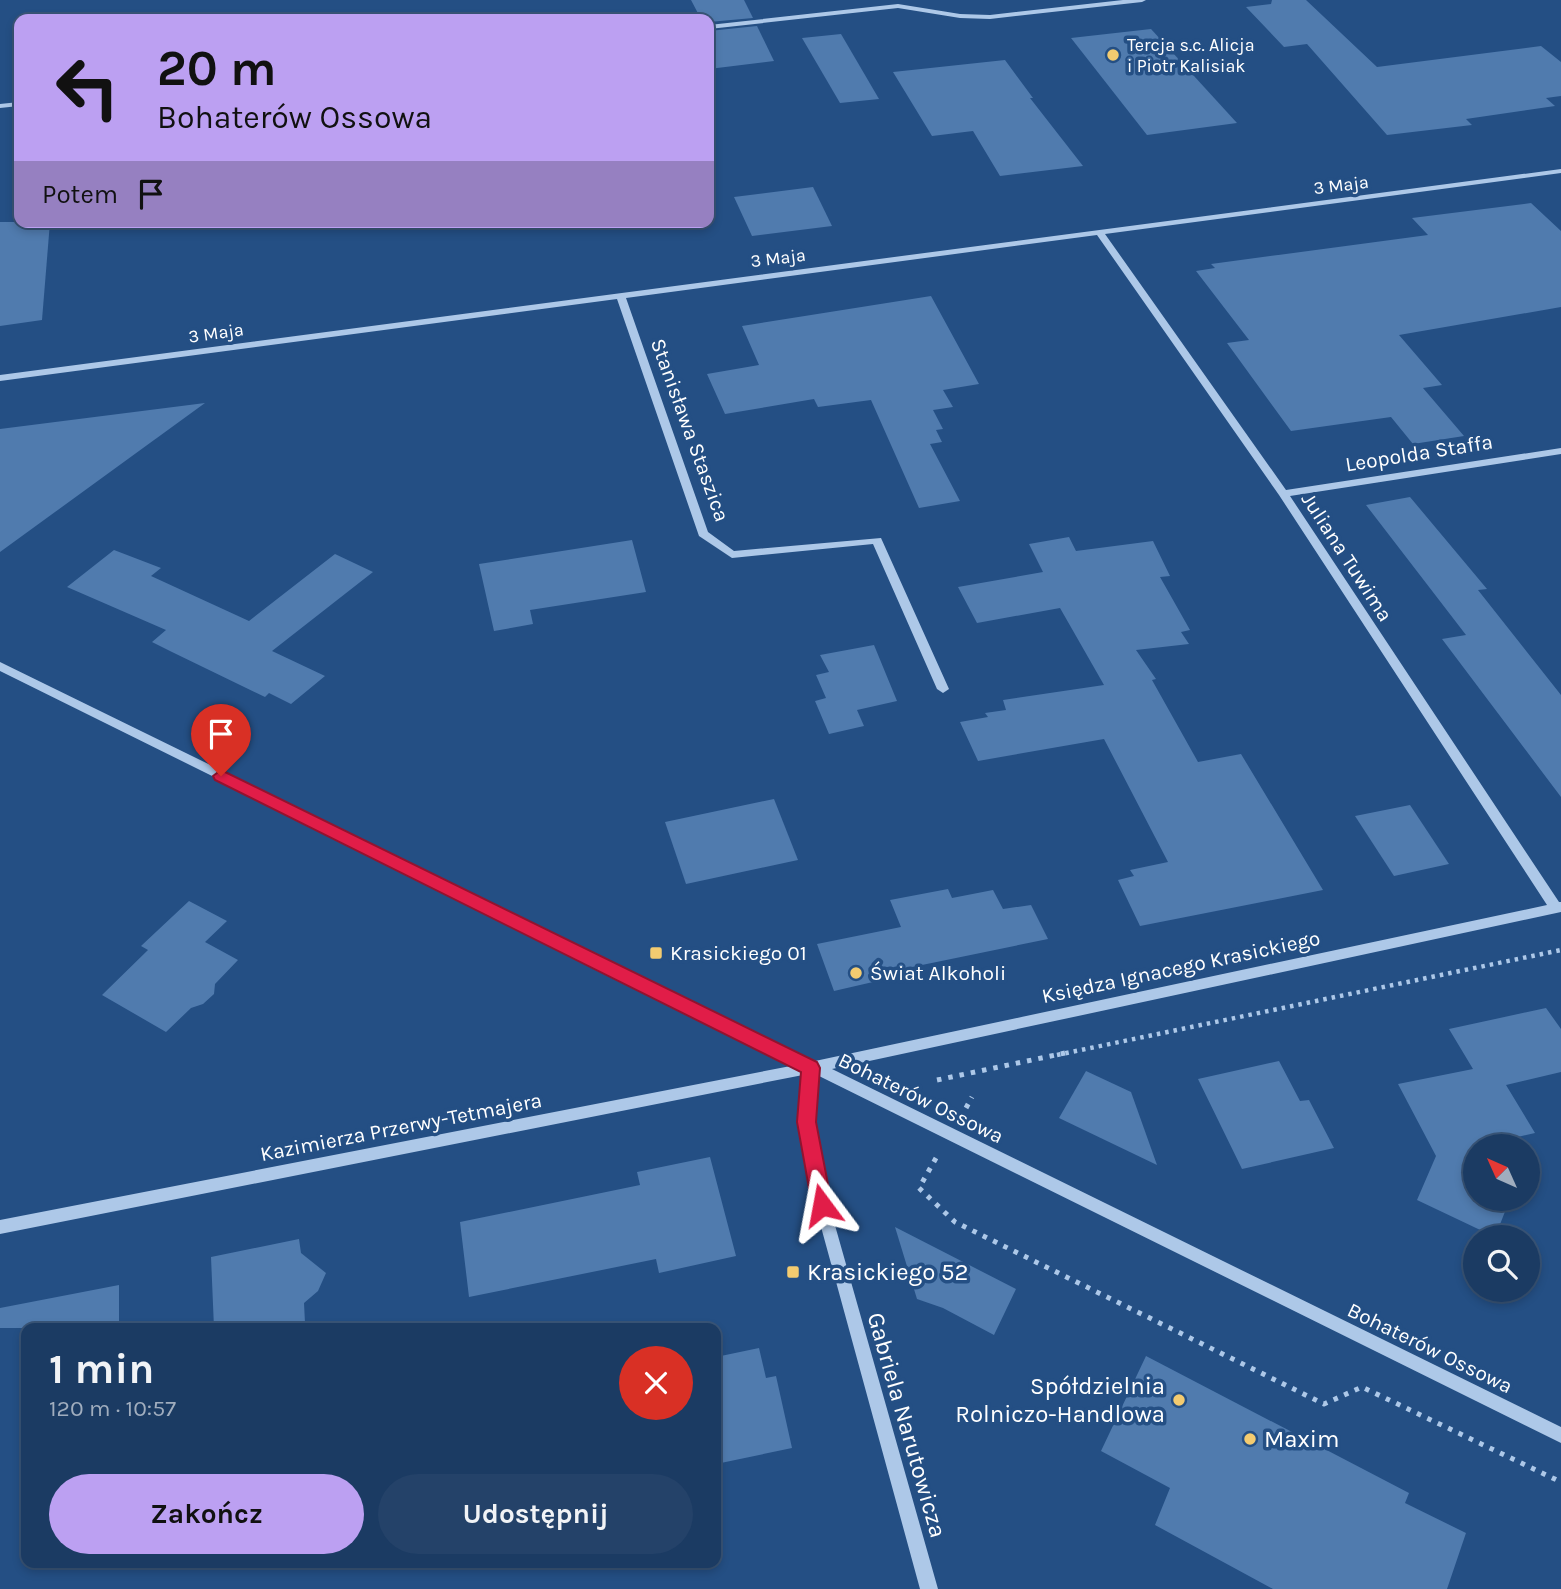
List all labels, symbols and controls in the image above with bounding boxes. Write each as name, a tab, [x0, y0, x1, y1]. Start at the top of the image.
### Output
place label: Tercja s.c. Alicja i Piotr Kalisiak	[1127, 34, 1255, 77]
text: 20 m	[157, 40, 277, 97]
icon: left	[42, 42, 133, 133]
marker: Tercja s.c. Alicja i Piotr Kalisiak	[1105, 47, 1121, 63]
text: Bohaterów Ossowa	[157, 99, 432, 136]
street label: 3 Maja	[1312, 171, 1370, 199]
icon: arrive	[132, 175, 170, 213]
text: Potem	[42, 179, 118, 210]
street label: 3 Maja	[749, 244, 807, 272]
street label: 3 Maja	[187, 318, 245, 348]
street label: Stanisława Staszica	[646, 335, 734, 525]
street label: Leopolda Staffa	[1344, 430, 1494, 476]
street label: Juliana Tuwima	[1296, 488, 1398, 626]
pin	[191, 704, 251, 776]
icon: arrive	[202, 715, 240, 753]
street label: Księdza Ignacego Krasickiego	[1040, 926, 1322, 1008]
place label: Krasickiego 01	[670, 941, 807, 965]
marker: Krasickiego 01	[648, 945, 664, 961]
place label: Świat Alkoholi	[870, 961, 1006, 985]
marker: Świat Alkoholi	[848, 965, 864, 981]
street label: Bohaterów Ossowa	[835, 1048, 1007, 1148]
street label: Kazimierza Przerwy-Tetmajera	[258, 1088, 544, 1166]
north arrow	[1463, 1134, 1540, 1211]
map controls	[1463, 1134, 1540, 1302]
position arrow	[785, 1168, 859, 1242]
button: search	[1463, 1225, 1540, 1302]
place label: Krasickiego 52	[807, 1258, 968, 1286]
marker: Krasickiego 52	[785, 1264, 801, 1280]
street label: Bohaterów Ossowa	[1344, 1298, 1516, 1398]
street label: Gabriela Narutowicza	[861, 1309, 953, 1541]
text: 1 min	[49, 1344, 154, 1394]
button: close	[619, 1346, 693, 1420]
place label: Spółdzielnia Rolniczo-Handlowa	[955, 1372, 1165, 1428]
marker: Spółdzielnia Rolniczo-Handlowa	[1171, 1392, 1187, 1408]
text: 120 m · 10:57	[49, 1395, 176, 1422]
place label: Maxim	[1264, 1425, 1339, 1453]
marker: Maxim	[1242, 1431, 1258, 1447]
button: Zakończ	[49, 1474, 364, 1554]
button: Udostępnij	[378, 1474, 693, 1554]

